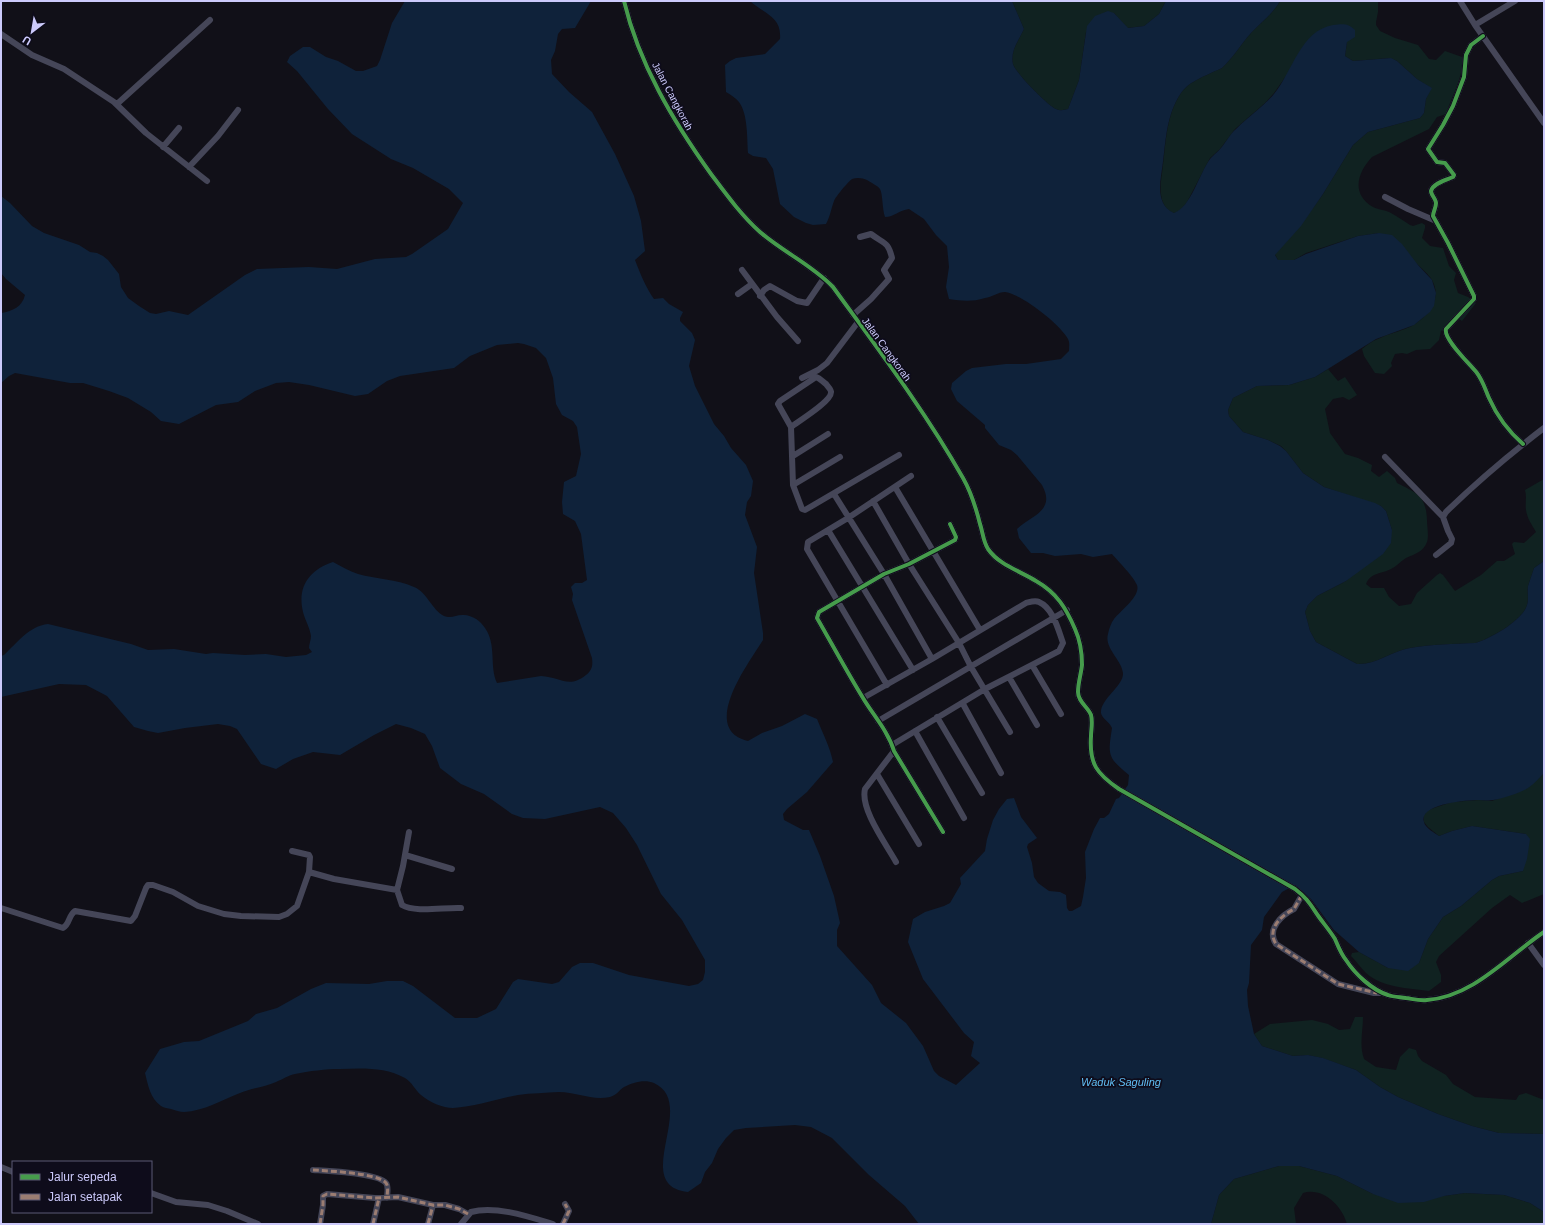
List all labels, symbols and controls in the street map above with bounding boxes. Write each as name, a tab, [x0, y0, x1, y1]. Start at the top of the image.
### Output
north arrow	[12, 12, 52, 52]
text: U	[20, 33, 33, 48]
street label: Jalan Cangkorah	[650, 60, 695, 132]
street label: Jalan Cangkorah	[860, 315, 913, 383]
water label: Waduk Saguling	[1081, 1076, 1162, 1088]
legend	[12, 1161, 152, 1213]
text: Jalur sepeda	[48, 1170, 117, 1184]
text: Jalan setapak	[48, 1190, 123, 1204]

